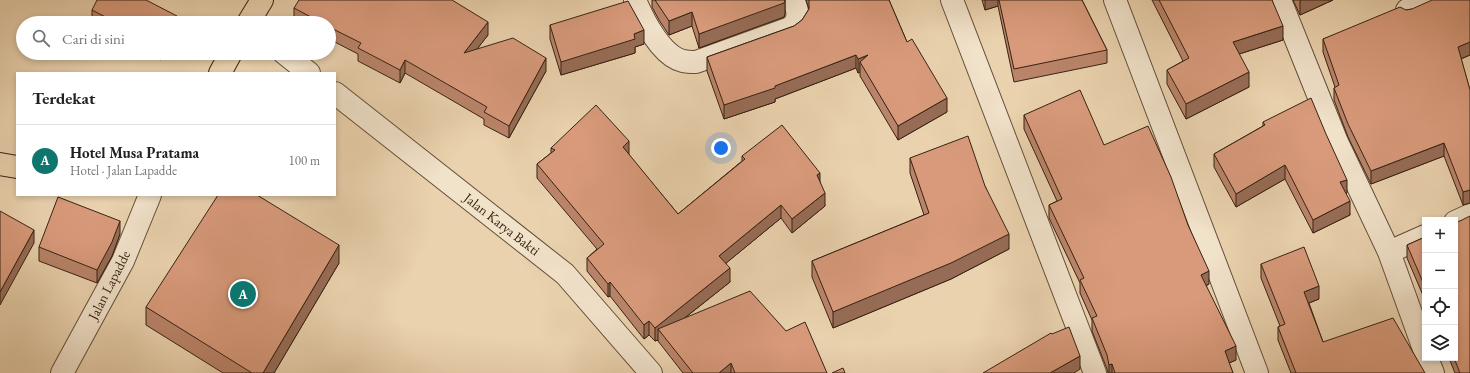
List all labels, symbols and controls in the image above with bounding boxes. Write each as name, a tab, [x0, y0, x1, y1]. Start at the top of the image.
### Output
search box	[16, 16, 336, 60]
icon: search	[30, 27, 52, 49]
text: Cari di sini	[62, 29, 125, 48]
text: Terdekat	[32, 87, 95, 109]
your location	[711, 138, 731, 158]
text: Hotel Musa Pratama	[70, 143, 199, 162]
text: A	[40, 152, 50, 169]
text: 100 m	[289, 152, 320, 169]
text: Hotel · Jalan Lapadde	[70, 162, 177, 179]
street label: Jalan Karya Bakti	[460, 188, 544, 260]
map controls	[1422, 217, 1458, 361]
button: +	[1422, 217, 1458, 253]
street label: Jalan Lapadde	[83, 247, 134, 324]
button: −	[1422, 253, 1458, 289]
pin: A	[230, 279, 256, 309]
button: locate	[1422, 289, 1458, 325]
button: layers	[1422, 325, 1458, 361]

